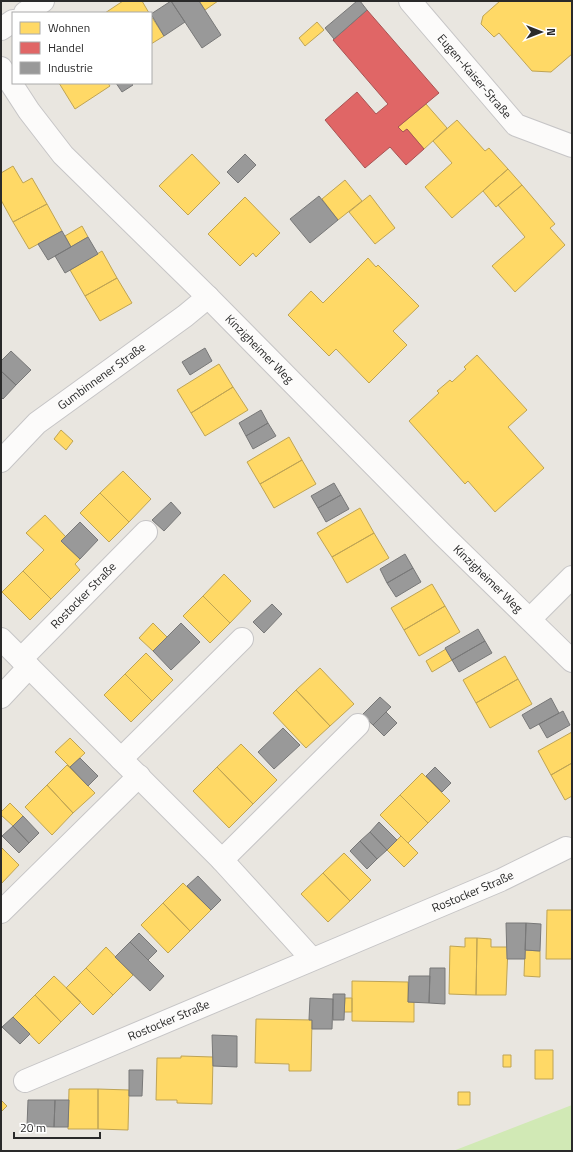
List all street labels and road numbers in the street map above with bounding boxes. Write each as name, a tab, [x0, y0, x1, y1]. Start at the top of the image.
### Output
street label: Eugen-Kaiser-Straße	[433, 29, 516, 123]
street label: Kinzigheimer Weg	[221, 310, 298, 388]
street label: Gumbinnener Straße	[53, 338, 149, 414]
street label: Kinzigheimer Weg	[449, 540, 527, 617]
street label: Rostocker Straße	[46, 557, 120, 633]
street label: Rostocker Straße	[429, 865, 517, 917]
street label: Rostocker Straße	[125, 994, 212, 1046]

